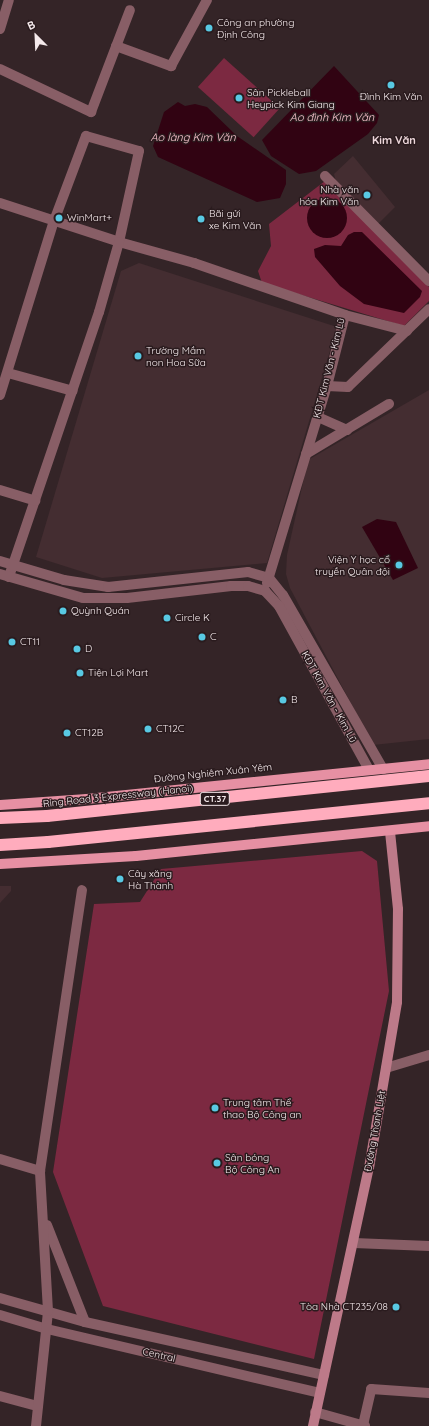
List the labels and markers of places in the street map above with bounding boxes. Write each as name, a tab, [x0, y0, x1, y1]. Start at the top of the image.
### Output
place label: Công an phường Định Công	[217, 16, 294, 40]
marker: Công an phường Định Công	[204, 23, 214, 33]
marker: Đình Kim Văn	[386, 80, 396, 90]
place label: Sân Pickleball Heypick Kim Giang	[247, 86, 335, 110]
place label: Đình Kim Văn	[360, 91, 422, 103]
marker: Sân Pickleball Heypick Kim Giang	[234, 93, 244, 103]
place label: Nhà văn hóa Kim Văn	[299, 183, 359, 206]
marker: Nhà văn hóa Kim Văn	[362, 190, 372, 200]
place label: Bãi gửi xe Kim Văn	[209, 207, 261, 230]
place label: WinMart+	[67, 212, 112, 224]
marker: WinMart+	[54, 213, 64, 223]
marker: Bãi gửi xe Kim Văn	[196, 214, 206, 224]
place label: Trường Mầm non Hoa Sữa	[146, 344, 206, 368]
marker: Trường Mầm non Hoa Sữa	[133, 351, 143, 361]
place label: Viện Y học cổ truyền Quân đội	[315, 553, 390, 576]
marker: Viện Y học cổ truyền Quân đội	[393, 559, 405, 571]
place label: Quỳnh Quán	[71, 605, 130, 617]
marker: Quỳnh Quán	[58, 606, 68, 616]
place label: Circle K	[175, 612, 210, 624]
marker: Circle K	[162, 613, 172, 623]
place label: C	[210, 631, 217, 643]
marker: C	[197, 632, 207, 642]
place label: CT11	[20, 636, 40, 648]
marker: CT11	[7, 637, 17, 647]
place label: D	[85, 643, 92, 655]
marker: D	[72, 644, 82, 654]
place label: Tiện Lợi Mart	[88, 667, 148, 679]
marker: Tiện Lợi Mart	[75, 668, 85, 678]
place label: B	[291, 694, 298, 706]
marker: B	[278, 695, 288, 705]
place label: CT12C	[156, 723, 184, 735]
marker: CT12C	[143, 724, 153, 734]
place label: CT12B	[75, 727, 103, 739]
marker: CT12B	[62, 728, 72, 738]
place label: Cây xăng Hà Thành	[128, 867, 173, 890]
marker: Cây xăng Hà Thành	[115, 874, 125, 884]
place label: Trung tâm Thể thao Bộ Công an	[223, 1096, 301, 1120]
marker: Trung tâm Thể thao Bộ Công an	[210, 1103, 220, 1113]
place label: Sân bóng Bộ Công An	[225, 1151, 280, 1174]
marker: Sân bóng Bộ Công An	[212, 1158, 222, 1168]
place label: Tòa Nhà CT235/08	[300, 1301, 388, 1313]
marker: Tòa Nhà CT235/08	[391, 1302, 401, 1312]

